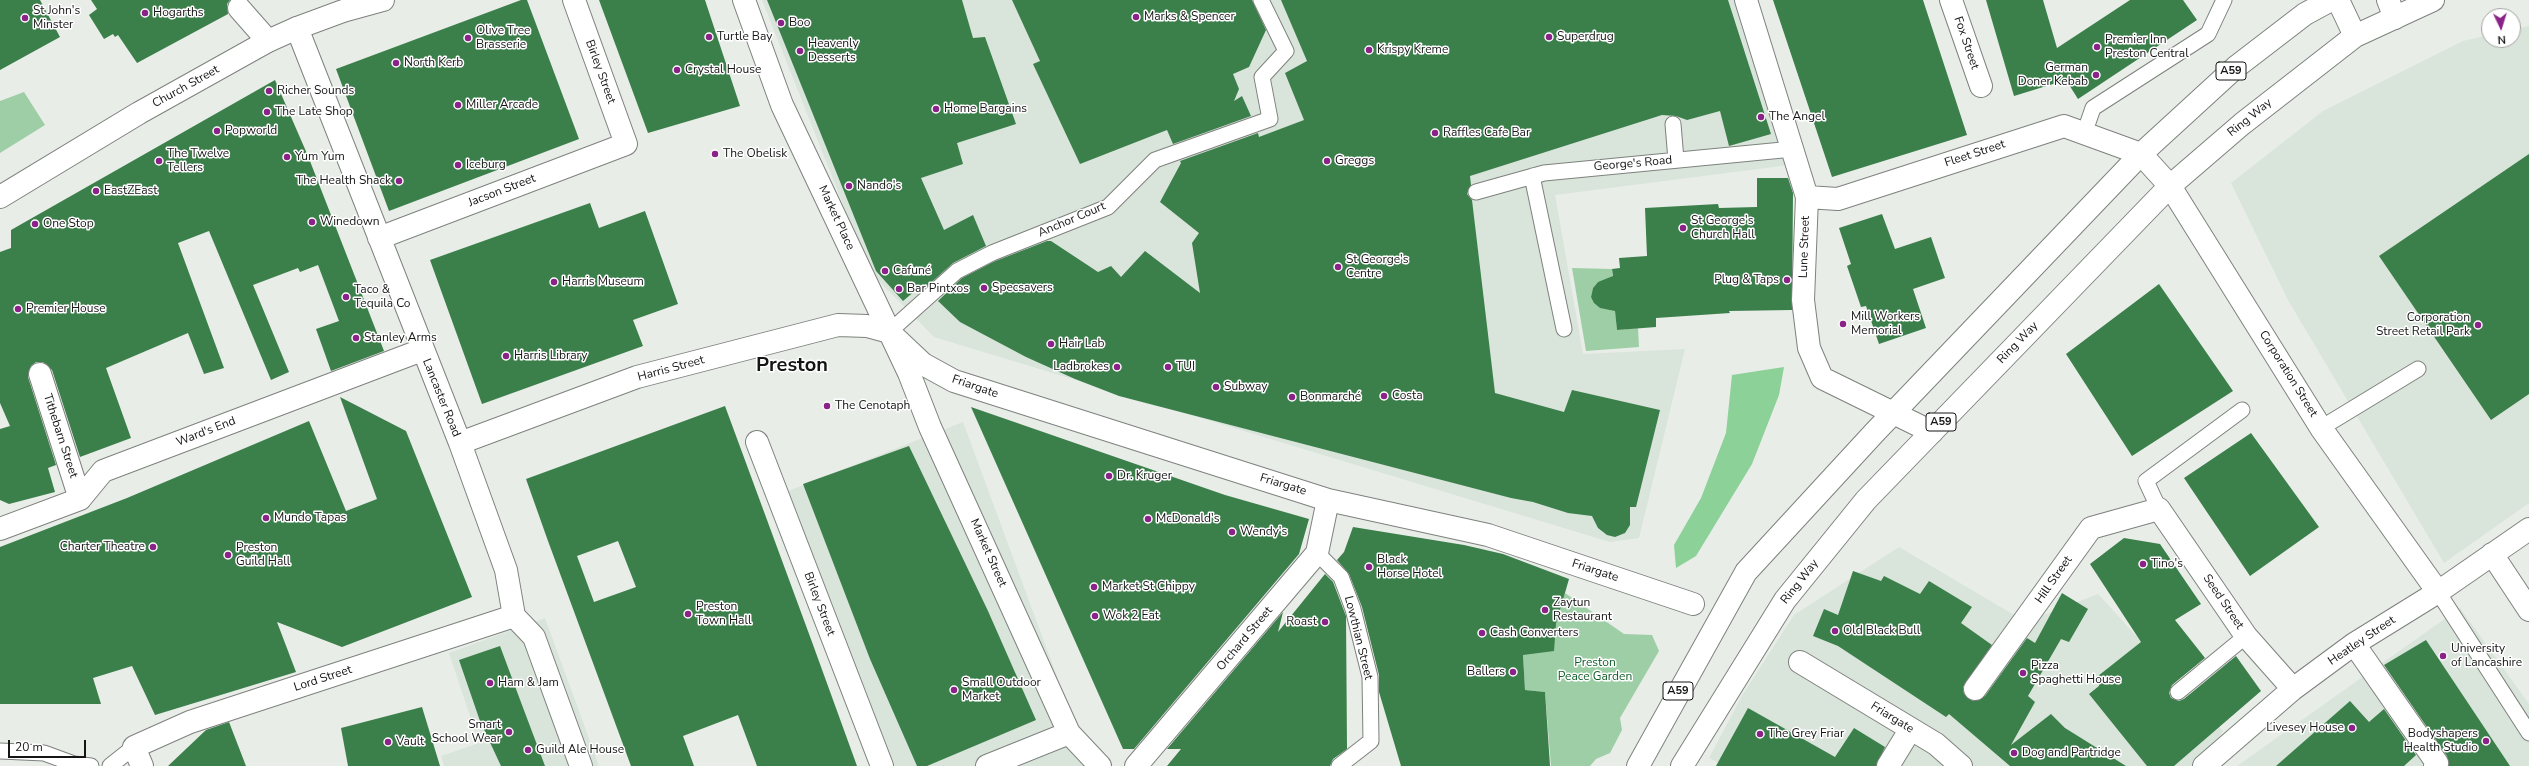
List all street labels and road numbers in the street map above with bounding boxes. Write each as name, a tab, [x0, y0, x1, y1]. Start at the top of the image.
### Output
street label: Fox Street	[1950, 15, 1982, 71]
street label: Birley Street	[582, 38, 618, 106]
road number: A59	[2216, 62, 2246, 80]
street label: Church Street	[150, 63, 222, 111]
street label: Ring Way	[2225, 96, 2275, 140]
street label: Fleet Street	[1943, 137, 2007, 171]
street label: George's Road	[1593, 153, 1673, 175]
street label: Jacson Street	[466, 172, 538, 210]
street label: Market Place	[815, 183, 857, 253]
street label: Anchor Court	[1036, 199, 1108, 241]
street label: Lune Street	[1797, 216, 1813, 278]
street label: Ring Way	[1995, 319, 2041, 367]
street label: Corporation Street	[2256, 328, 2320, 420]
street label: Harris Street	[636, 353, 706, 385]
street label: Lancaster Road	[419, 357, 463, 439]
street label: Friargate	[950, 372, 1000, 402]
street label: Tithebarn Street	[40, 392, 80, 480]
road number: A59	[1926, 413, 1956, 431]
street label: Ward's End	[174, 414, 238, 450]
street label: Friargate	[1258, 471, 1308, 499]
street label: Market Street	[967, 517, 1009, 589]
street label: Hill Street	[2032, 553, 2076, 607]
street label: Friargate	[1570, 557, 1620, 585]
street label: Ring Way	[1778, 557, 1822, 607]
street label: Birley Street	[800, 570, 838, 638]
street label: Seed Street	[2199, 572, 2247, 632]
street label: Lowthian Street	[1341, 595, 1375, 681]
street label: Orchard Street	[1214, 604, 1276, 674]
street label: Heatley Street	[2326, 613, 2398, 669]
street label: Lord Street	[292, 663, 354, 695]
road number: A59	[1663, 682, 1693, 700]
street label: Friargate	[1868, 699, 1916, 737]

